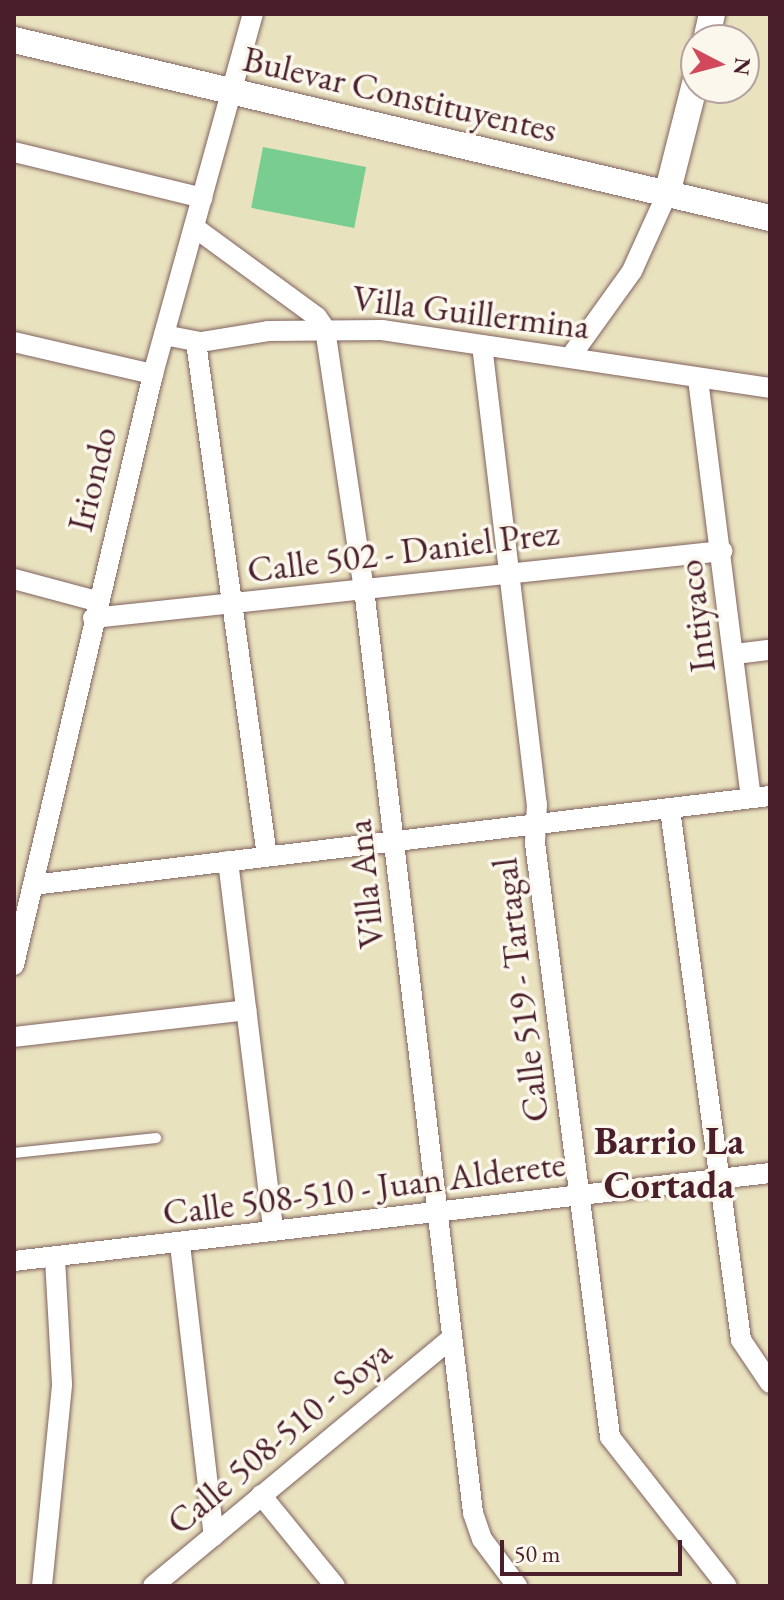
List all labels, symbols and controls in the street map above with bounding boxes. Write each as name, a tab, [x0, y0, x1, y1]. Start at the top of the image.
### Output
north arrow	[680, 24, 760, 104]
street label: Bulevar Constituyentes	[239, 37, 561, 151]
text: N	[727, 56, 758, 77]
street label: Villa Guillermina	[350, 276, 592, 348]
street label: Iriondo	[58, 422, 126, 536]
street label: Calle 502 - Daniel Prez	[245, 510, 561, 592]
street label: Intiyaco	[668, 557, 724, 675]
street label: Villa Ana	[337, 817, 393, 951]
street label: Calle 519 - Tartagal	[482, 856, 558, 1124]
district label: Barrio La Cortada	[594, 1118, 744, 1208]
street label: Calle 508-510 - Juan Alderete	[160, 1142, 568, 1234]
street label: Calle 508-510 - Soya	[158, 1331, 400, 1543]
scale bar	[504, 1524, 686, 1574]
text: 50 m	[514, 1538, 561, 1569]

